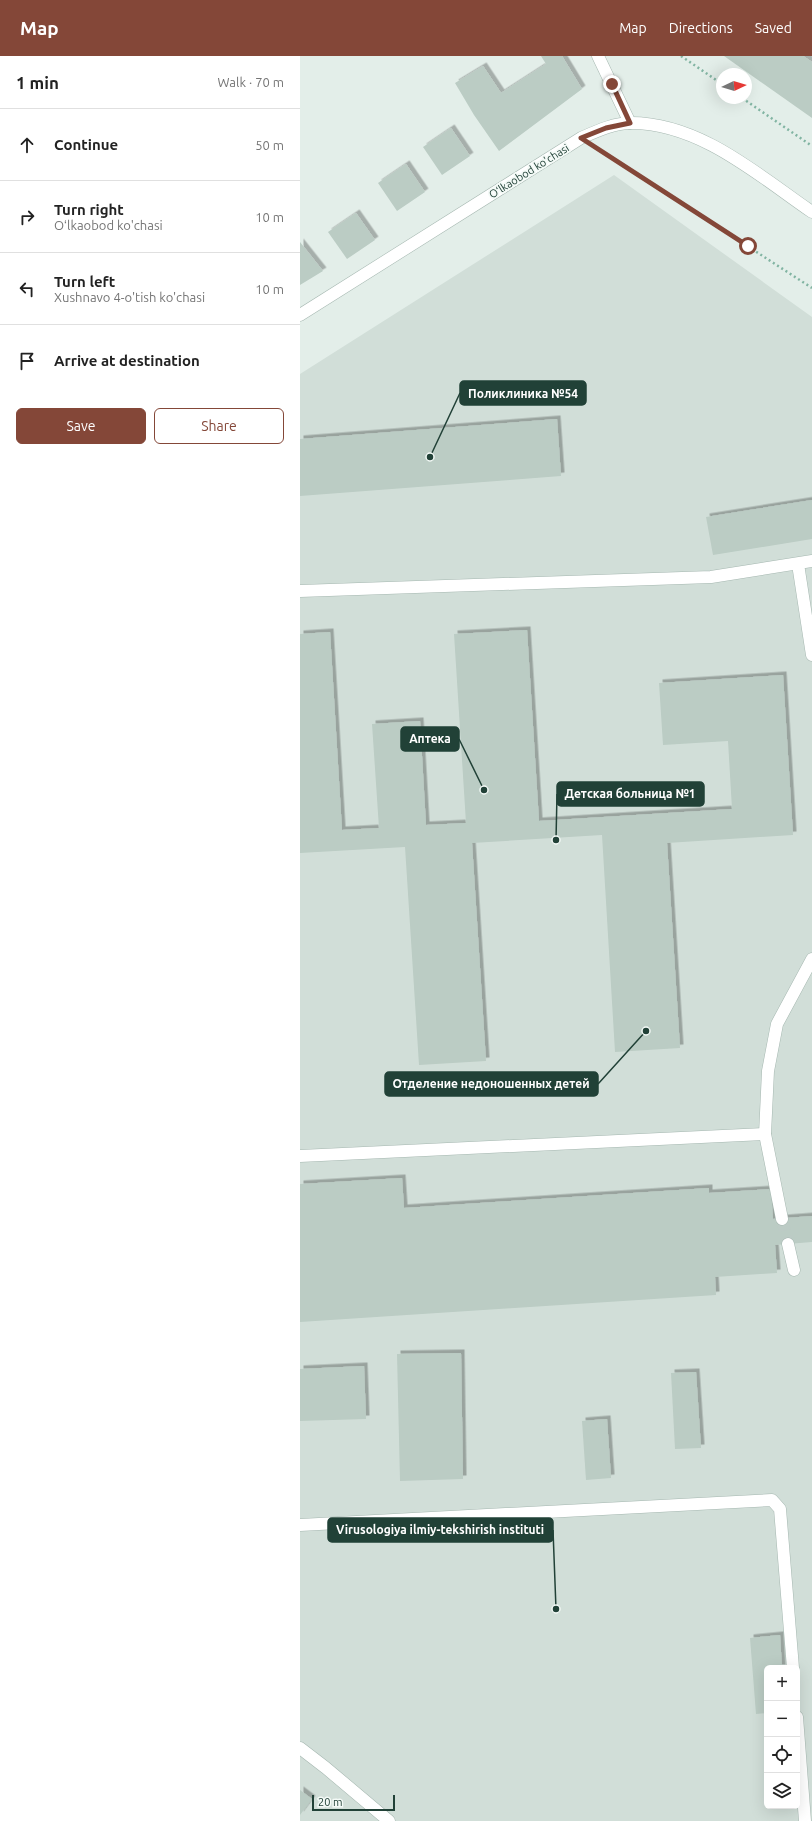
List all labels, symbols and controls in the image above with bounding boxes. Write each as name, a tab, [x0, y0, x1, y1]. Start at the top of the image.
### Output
text: Map	[20, 17, 59, 39]
text: Map	[619, 20, 647, 36]
text: Directions	[669, 20, 733, 36]
text: Saved	[755, 20, 792, 36]
north arrow	[716, 68, 752, 104]
text: 1 min	[16, 73, 59, 92]
text: Walk · 70 m	[218, 75, 284, 89]
route end	[603, 75, 621, 93]
icon: ahead	[16, 134, 38, 156]
text: Continue	[54, 136, 118, 153]
text: 50 m	[255, 138, 284, 152]
street label: Oʻlkaobod ko'chasi	[487, 142, 571, 200]
text: Turn right	[54, 201, 124, 218]
icon: right	[16, 206, 38, 228]
text: 10 m	[255, 210, 284, 224]
text: Oʻlkaobod ko'chasi	[54, 218, 163, 232]
route start	[739, 237, 757, 255]
text: Turn left	[54, 273, 115, 290]
icon: left	[16, 278, 38, 300]
text: 10 m	[255, 282, 284, 296]
text: Xushnavo 4-o'tish ko'chasi	[54, 290, 205, 304]
icon: arrive	[16, 350, 38, 372]
text: Arrive at destination	[54, 352, 200, 369]
callout: Поликлиника №54	[460, 381, 586, 405]
text: Поликлиника №54	[468, 387, 578, 400]
button: Save	[16, 408, 146, 444]
button: Share	[154, 408, 284, 444]
callout: Аптека	[401, 727, 459, 751]
text: Аптека	[409, 732, 451, 745]
callout: Детская больница №1	[557, 782, 704, 806]
text: Детская больница №1	[564, 787, 696, 800]
callout: Отделение недоношенных детей	[385, 1072, 598, 1096]
text: Отделение недоношенных детей	[392, 1077, 590, 1090]
callout: Virusologiya ilmiy-tekshirish instituti	[328, 1518, 553, 1542]
text: Virusologiya ilmiy-tekshirish instituti	[336, 1523, 544, 1536]
map controls	[764, 1665, 800, 1809]
button: +	[764, 1665, 800, 1701]
button: −	[764, 1701, 800, 1737]
button: locate	[764, 1737, 800, 1773]
button: layers	[764, 1773, 800, 1809]
scale bar	[312, 1793, 395, 1812]
text: 20 m	[318, 1796, 342, 1808]

